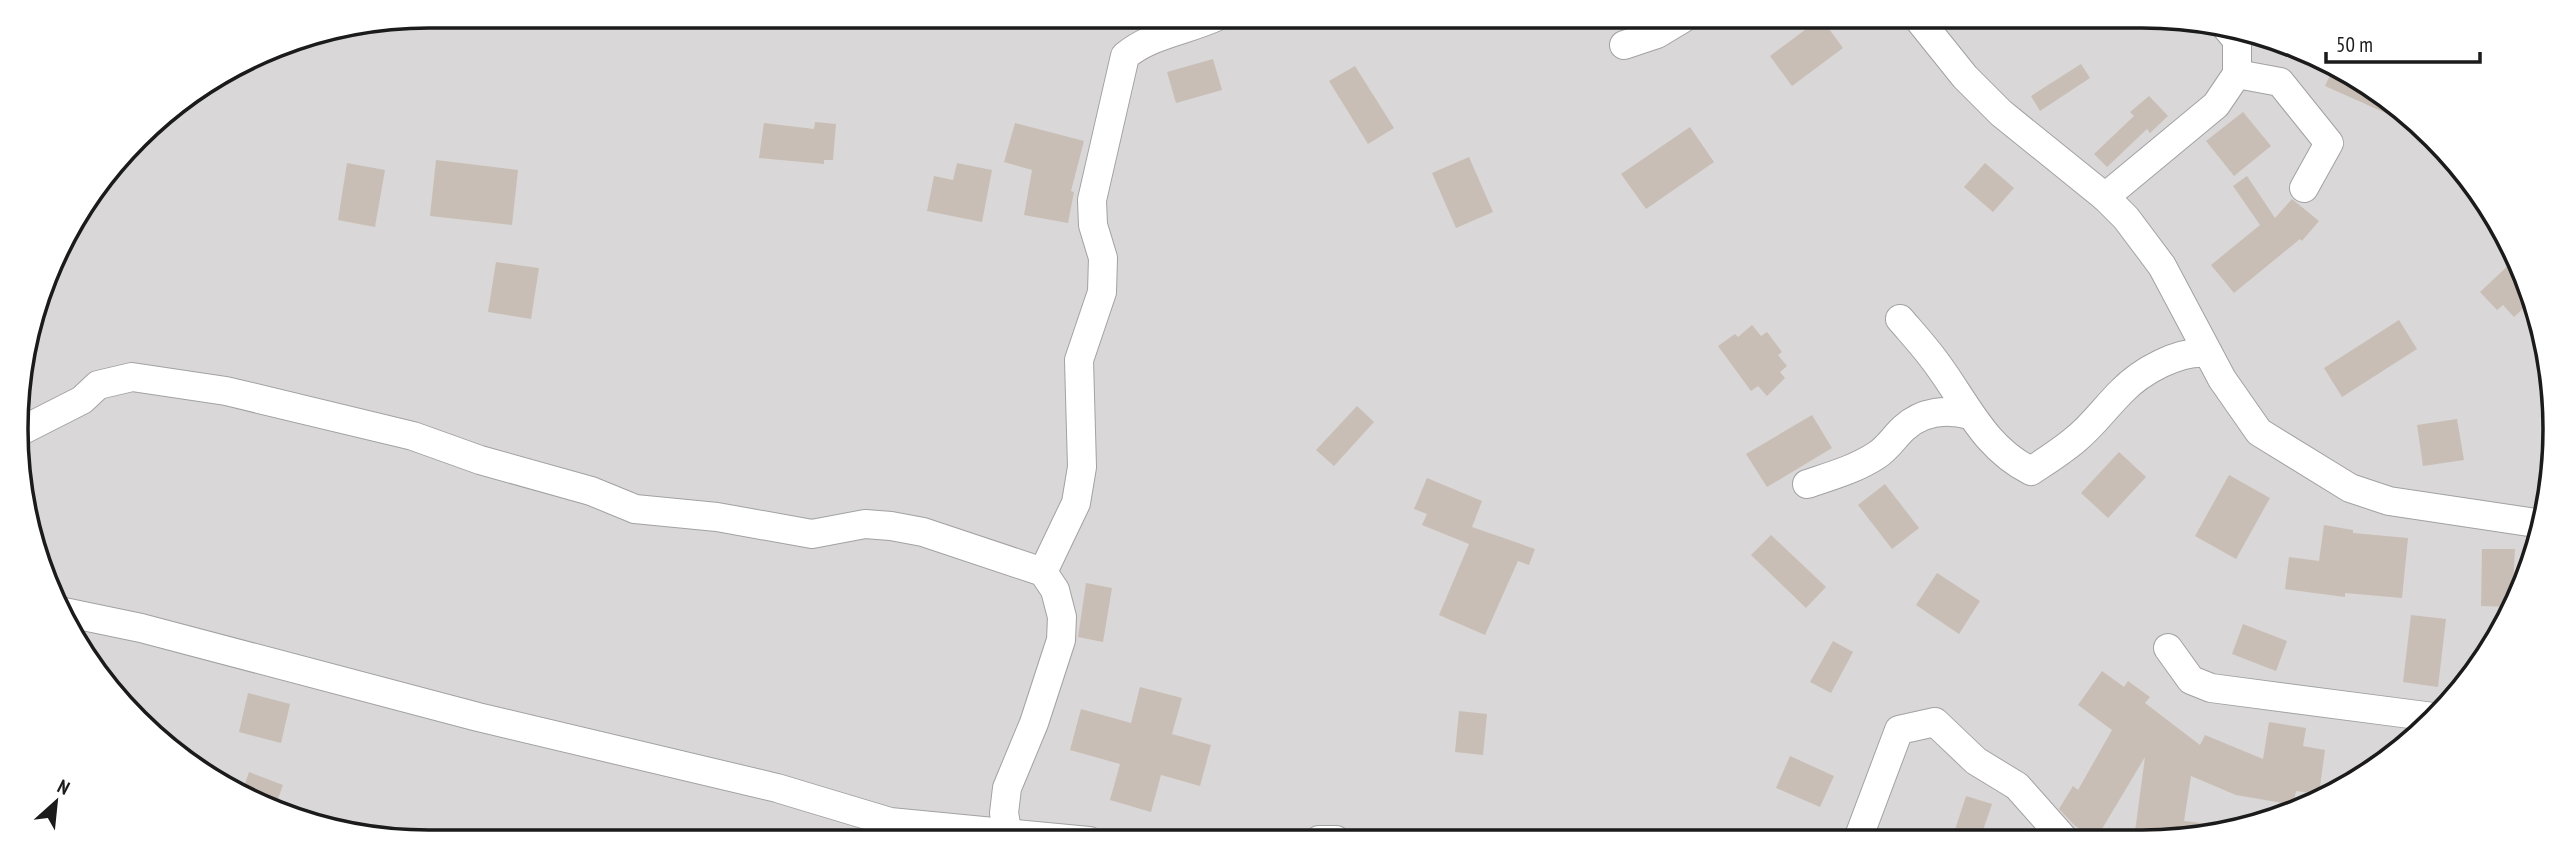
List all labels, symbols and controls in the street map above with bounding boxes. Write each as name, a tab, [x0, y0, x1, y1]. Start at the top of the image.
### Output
scale bar	[2326, 21, 2480, 65]
text: 50 m	[2336, 31, 2373, 58]
north arrow	[21, 767, 91, 837]
text: N	[54, 774, 74, 800]

